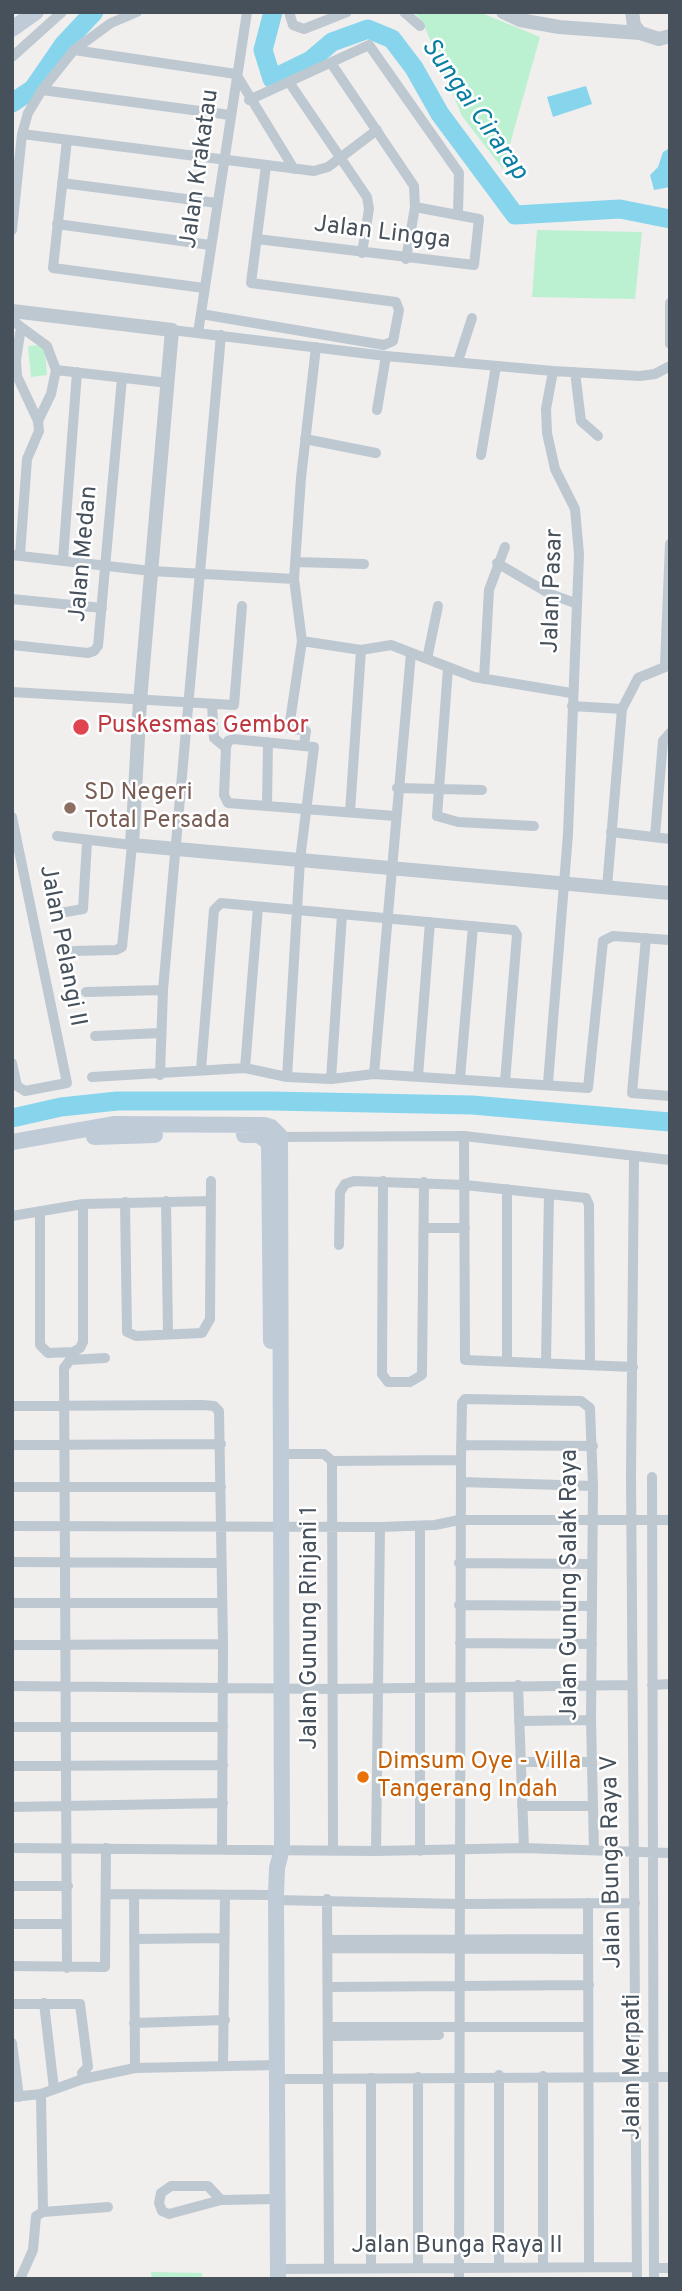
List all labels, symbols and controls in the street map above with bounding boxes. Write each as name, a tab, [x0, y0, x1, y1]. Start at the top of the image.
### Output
water label: Sungai Cirarap	[413, 33, 533, 187]
street label: Jalan Krakatau	[176, 87, 226, 251]
street label: Jalan Lingga	[312, 211, 452, 257]
street label: Jalan Medan	[65, 485, 105, 623]
street label: Jalan Pasar	[537, 528, 571, 654]
place label: Puskesmas Gembor	[97, 713, 309, 741]
marker: Puskesmas Gembor	[71, 717, 91, 737]
place label: SD Negeri Total Persada	[84, 780, 230, 836]
marker: SD Negeri Total Persada	[62, 800, 78, 816]
street label: Jalan Pelangi II	[31, 863, 91, 1029]
street label: Jalan Gunung Salak Raya	[557, 1449, 585, 1721]
street label: Jalan Gunung Rinjani 1	[297, 1506, 325, 1750]
place label: Dimsum Oye - Villa Tangerang Indah	[377, 1749, 581, 1805]
street label: Jalan Bunga Raya V	[597, 1755, 629, 1969]
marker: Dimsum Oye - Villa Tangerang Indah	[355, 1769, 371, 1785]
street label: Jalan Merpati	[620, 1994, 648, 2140]
street label: Jalan Bunga Raya II	[351, 2233, 563, 2261]

